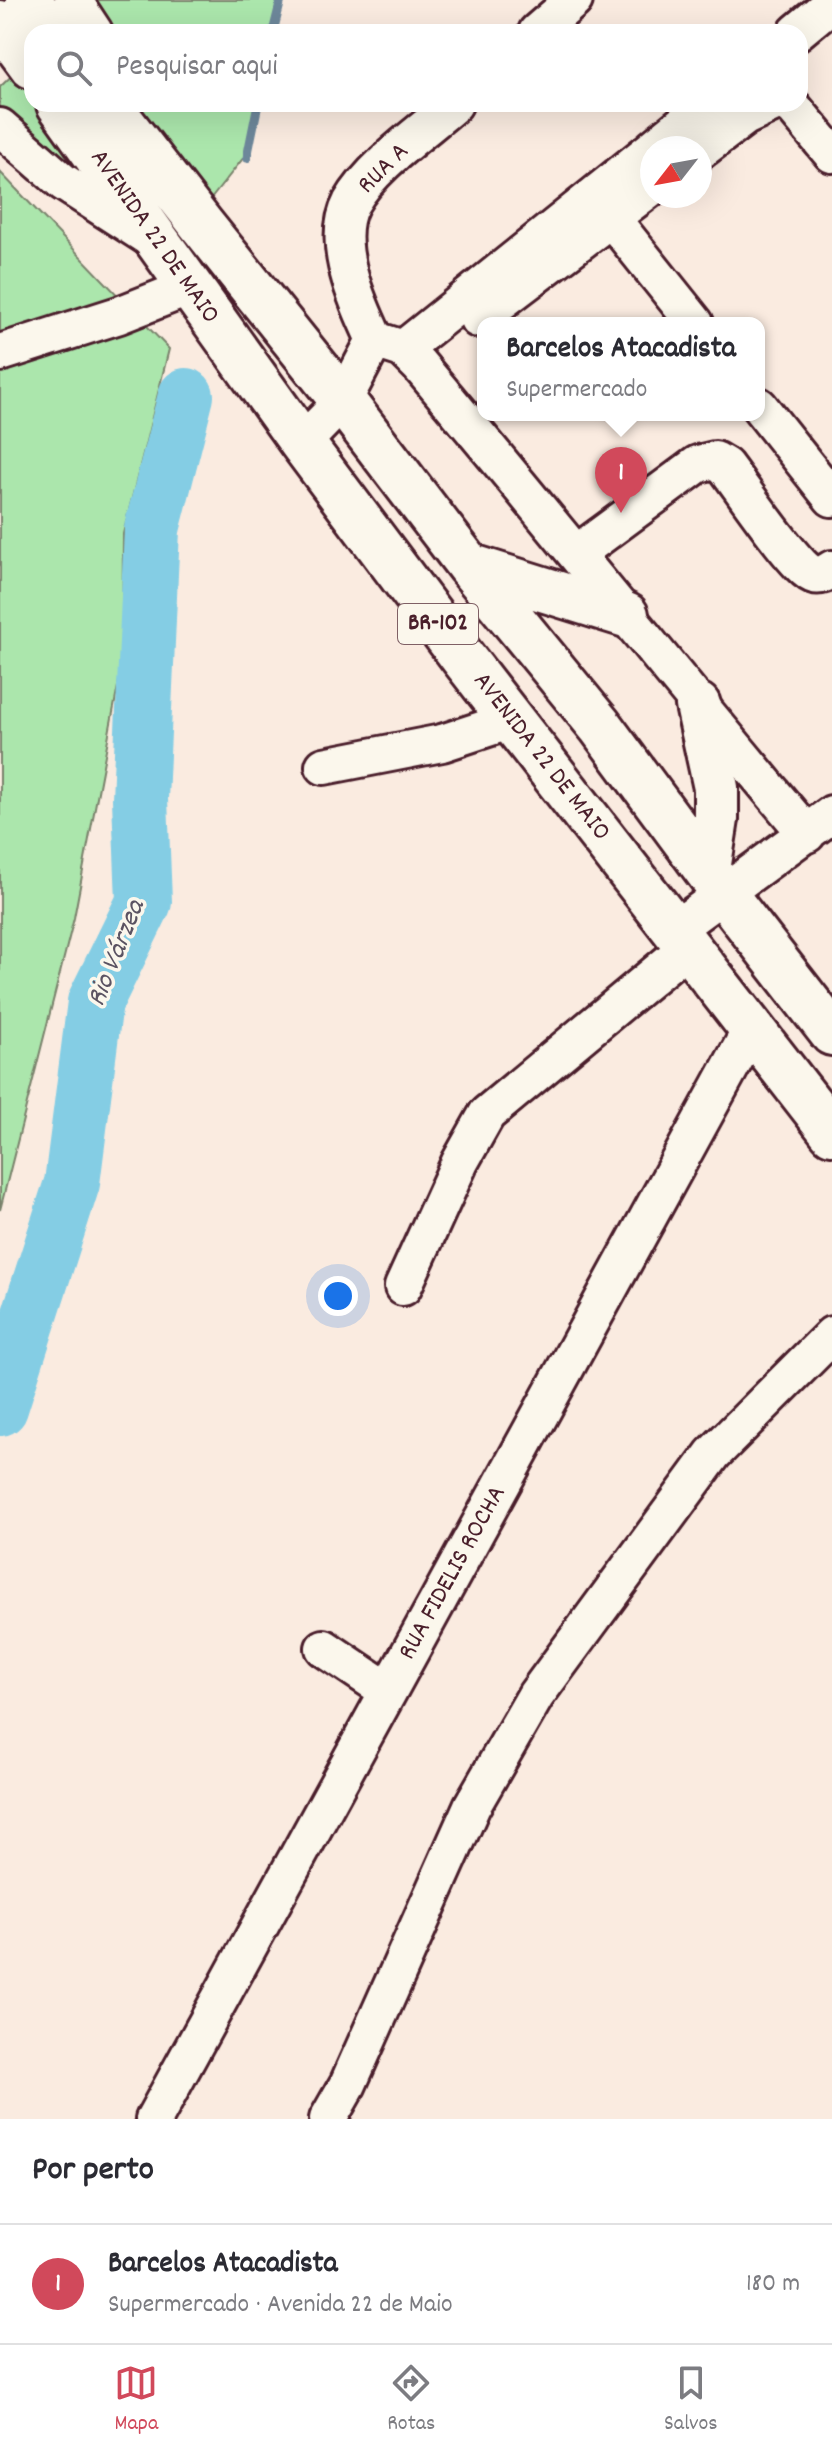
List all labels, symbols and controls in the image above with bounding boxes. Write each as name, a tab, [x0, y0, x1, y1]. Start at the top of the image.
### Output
search box	[24, 24, 808, 112]
icon: search	[52, 46, 96, 90]
text: Pesquisar aqui	[116, 47, 278, 90]
street label: RUA A	[350, 135, 418, 203]
north arrow	[640, 136, 712, 208]
street label: AVENIDA 22 DE MAIO	[80, 142, 228, 332]
popup	[477, 317, 765, 421]
text: Barcelos Atacadista	[506, 329, 736, 372]
text: Supermercado	[506, 372, 647, 409]
pin: 1	[595, 447, 647, 513]
road number: BR-102	[398, 604, 478, 644]
street label: AVENIDA 22 DE MAIO	[463, 665, 619, 849]
water label: Rio Várzea	[79, 893, 158, 1013]
your location	[318, 1276, 358, 1316]
street label: RUA FIDELIS ROCHA	[390, 1479, 516, 1667]
text: Por perto	[32, 2147, 154, 2196]
text: Barcelos Atacadista	[108, 2244, 338, 2287]
text: 1	[55, 2266, 61, 2303]
text: 180 m	[746, 2266, 800, 2303]
text: Supermercado · Avenida 22 de Maio	[108, 2287, 453, 2324]
tab: Mapa	[114, 2361, 158, 2440]
tab: Rotas	[387, 2361, 435, 2440]
tab: Salvos	[664, 2361, 718, 2440]

